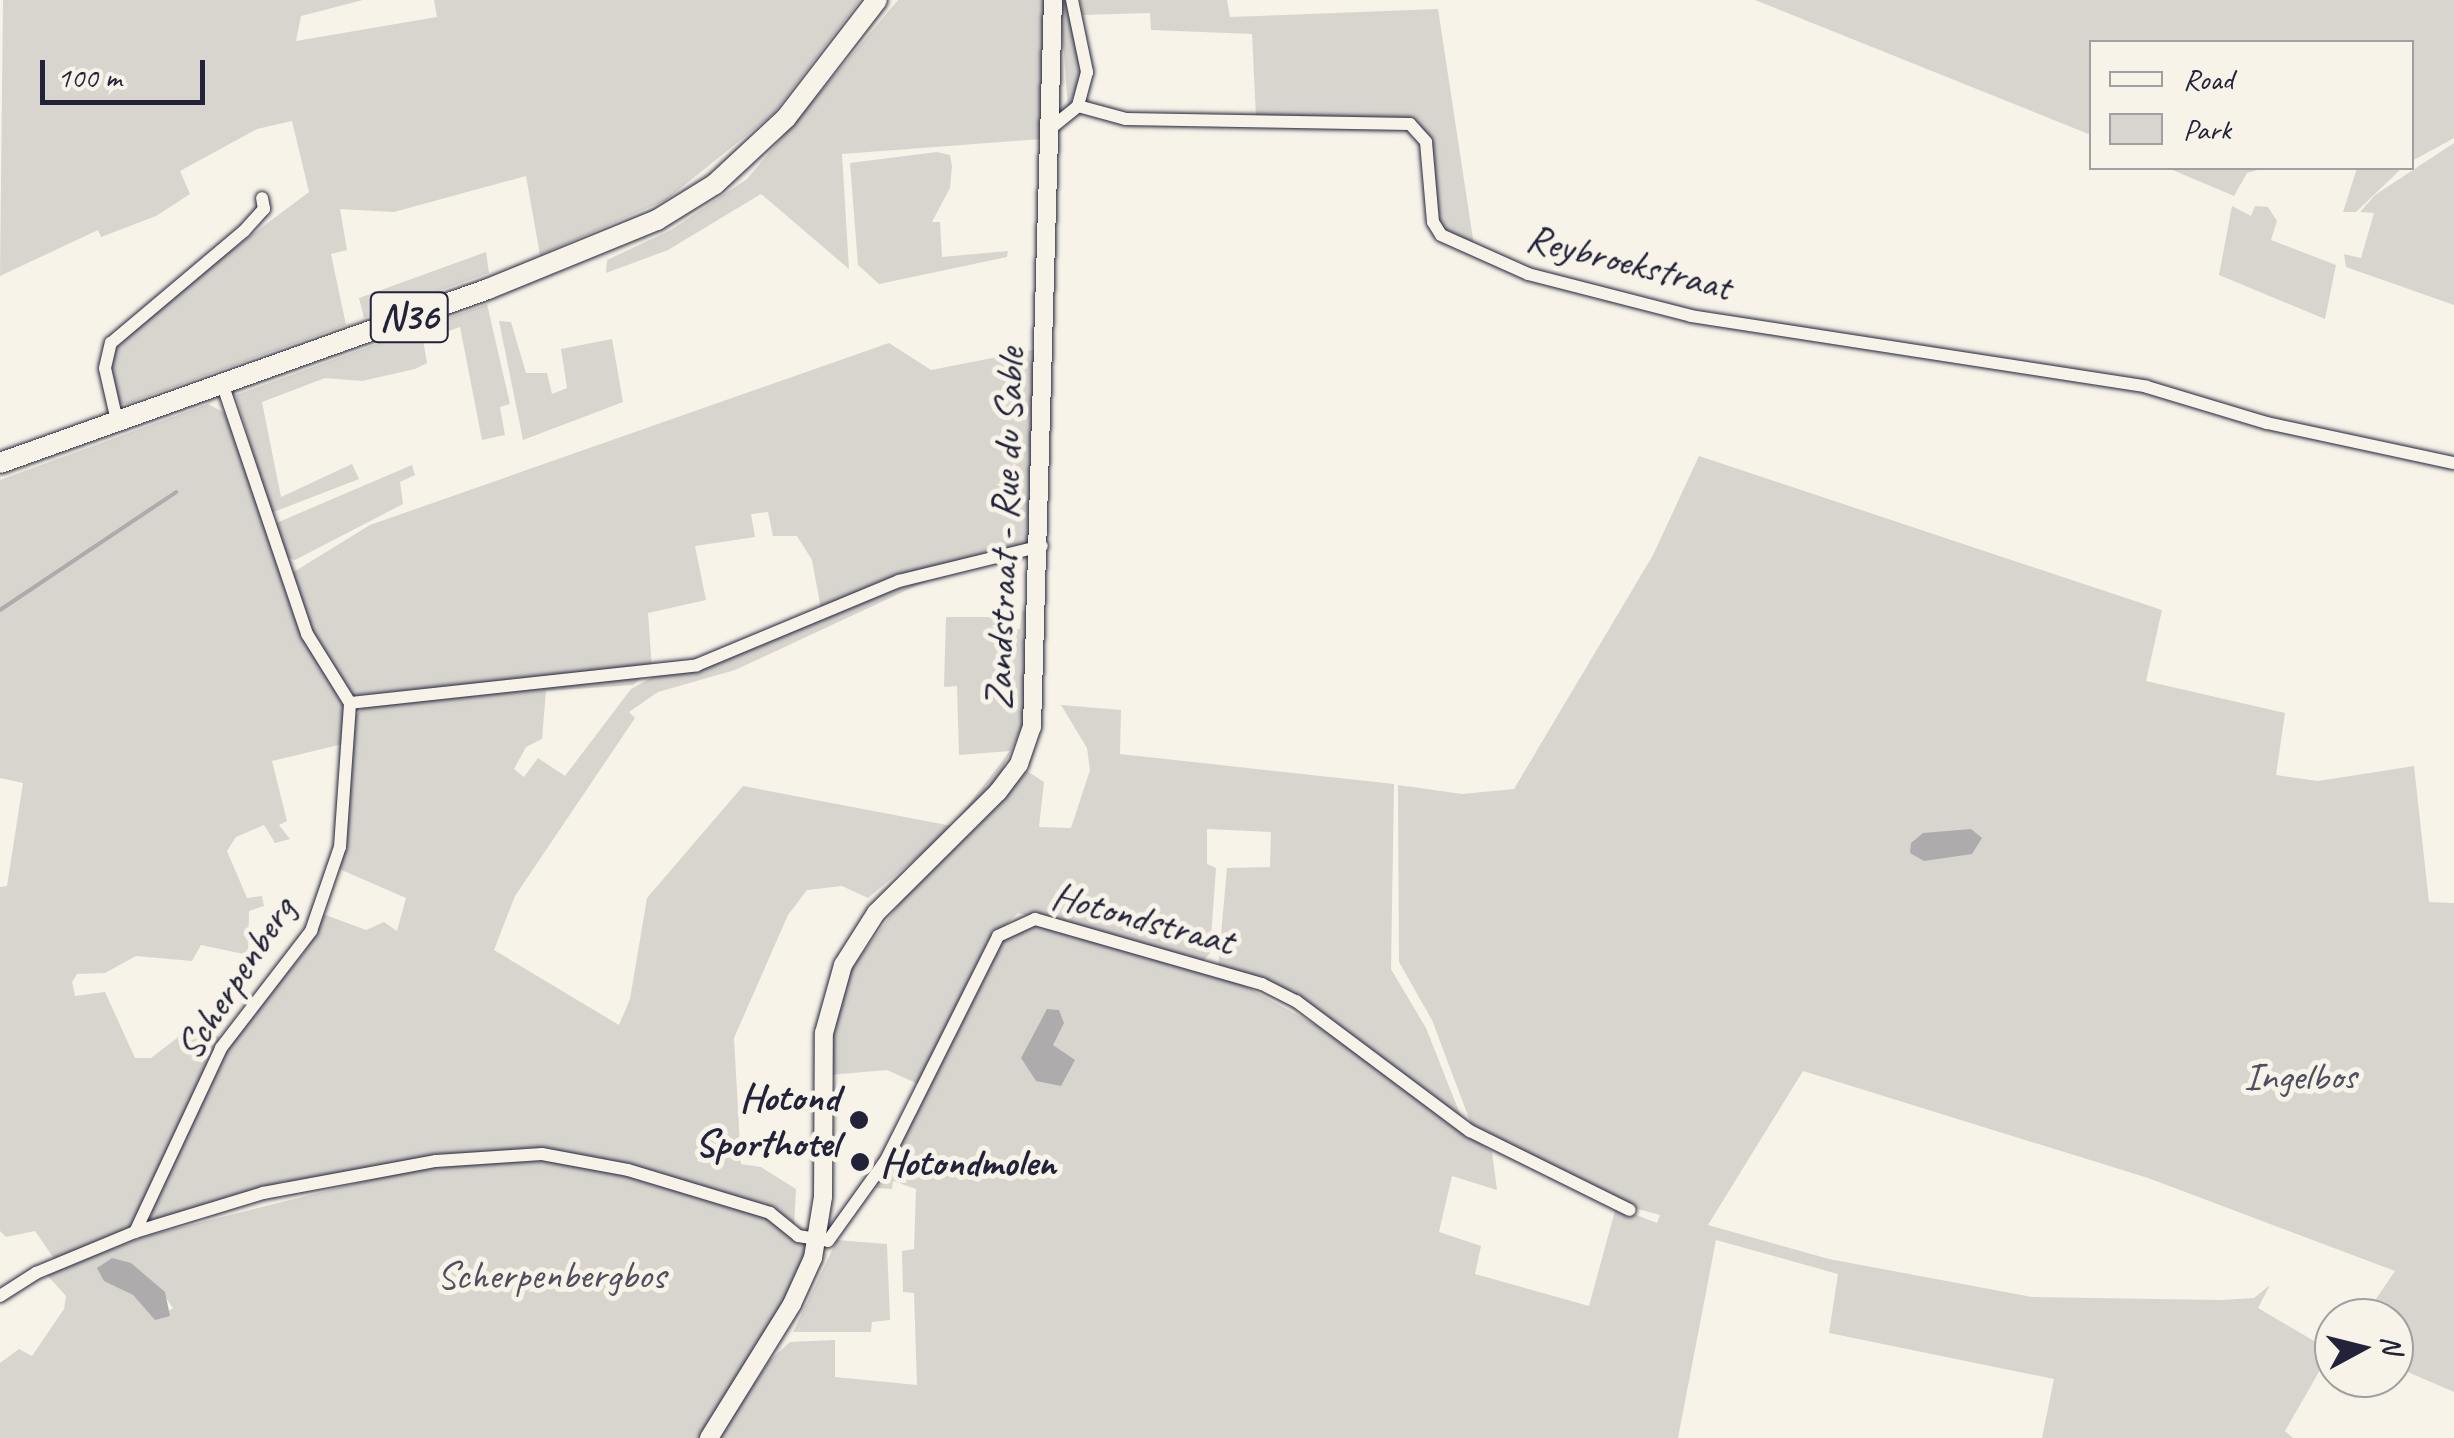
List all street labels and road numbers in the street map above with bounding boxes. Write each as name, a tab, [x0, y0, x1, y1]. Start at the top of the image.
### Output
street label: Reybroekstraat	[1522, 213, 1736, 311]
road number: N36	[369, 284, 449, 350]
street label: Zandstraat - Rue du Sable	[974, 347, 1034, 711]
street label: Hotondstraat	[1047, 871, 1239, 965]
street label: Scherpenberg	[165, 888, 305, 1068]

